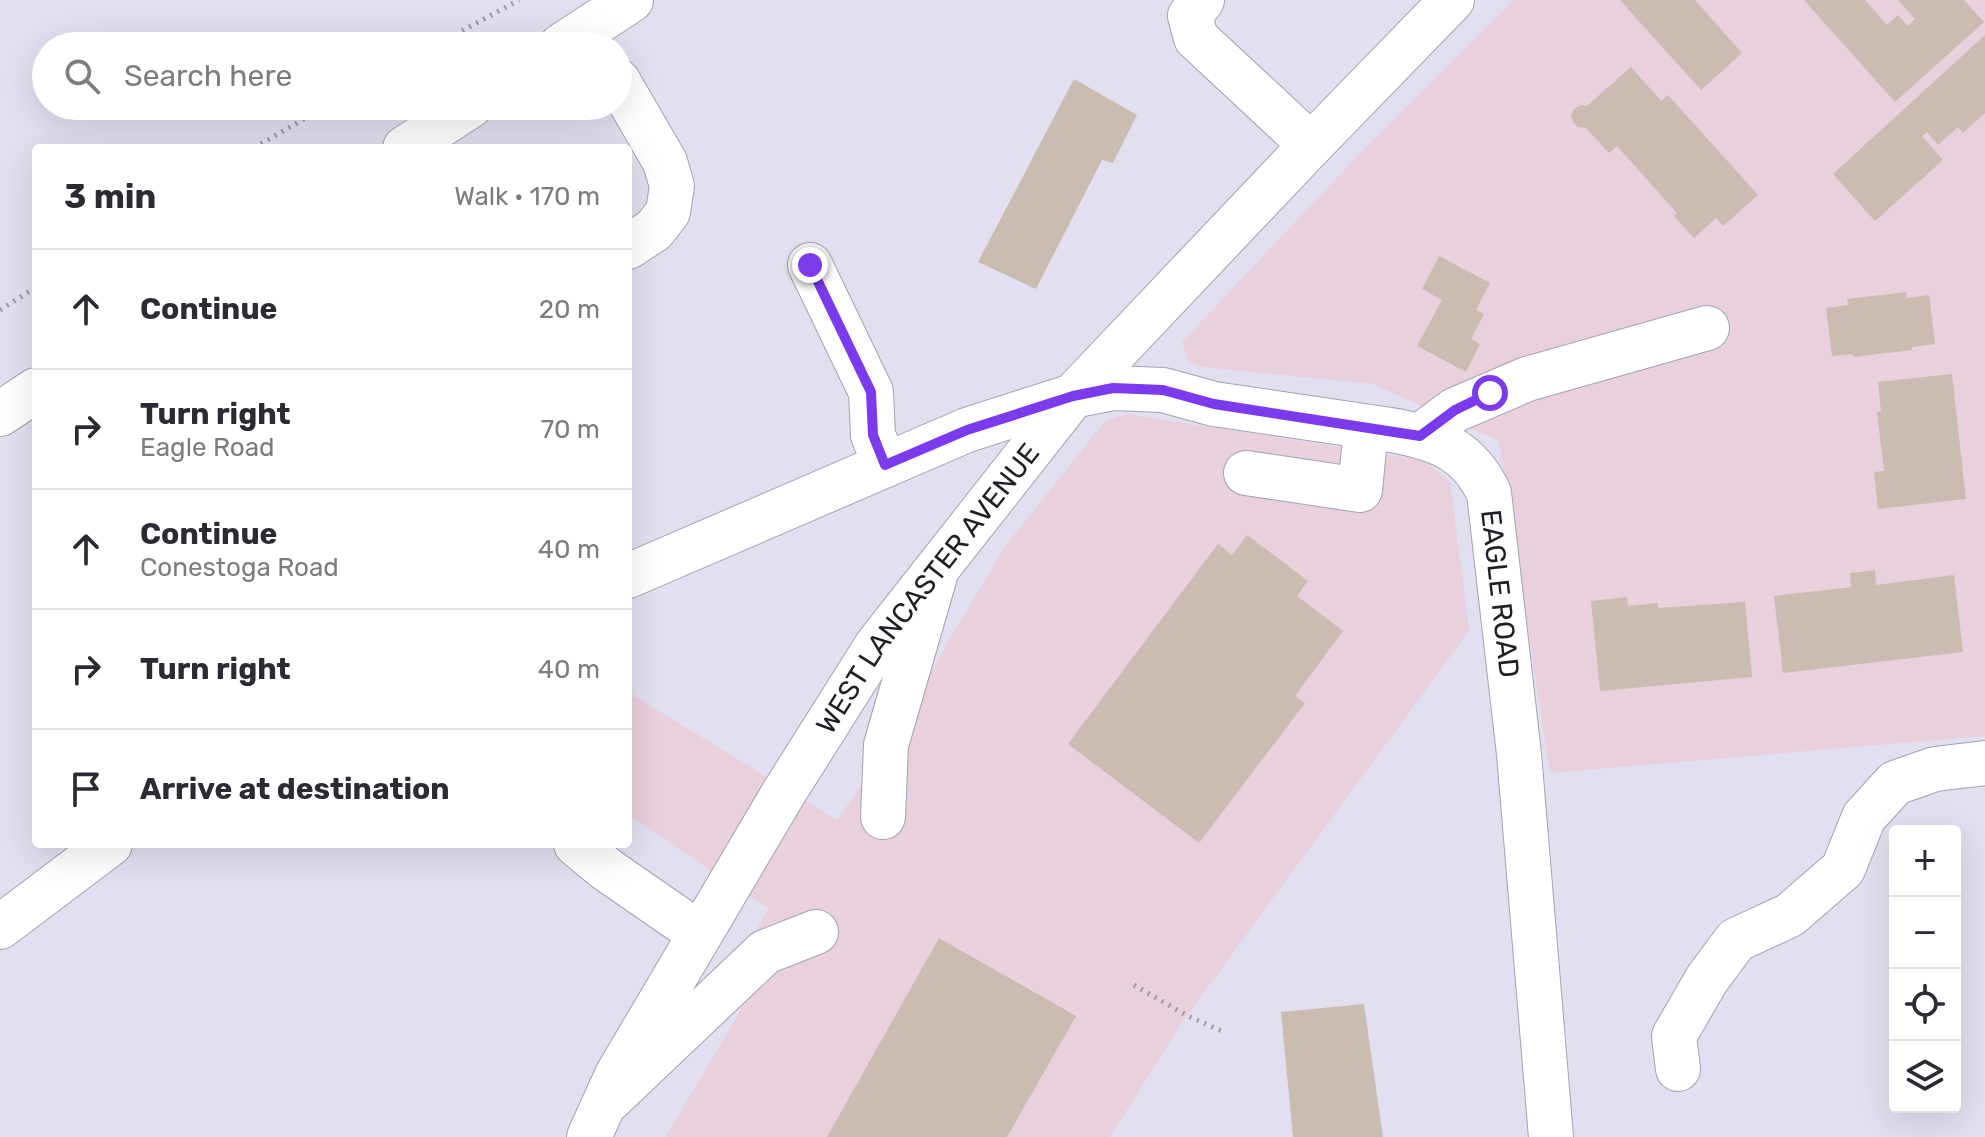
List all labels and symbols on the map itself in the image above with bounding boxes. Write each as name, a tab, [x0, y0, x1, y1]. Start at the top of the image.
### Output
route end	[792, 247, 828, 283]
route start	[1472, 375, 1508, 411]
street label: WEST LANCASTER AVENUE	[809, 437, 1046, 740]
street label: EAGLE ROAD	[1474, 508, 1526, 679]

